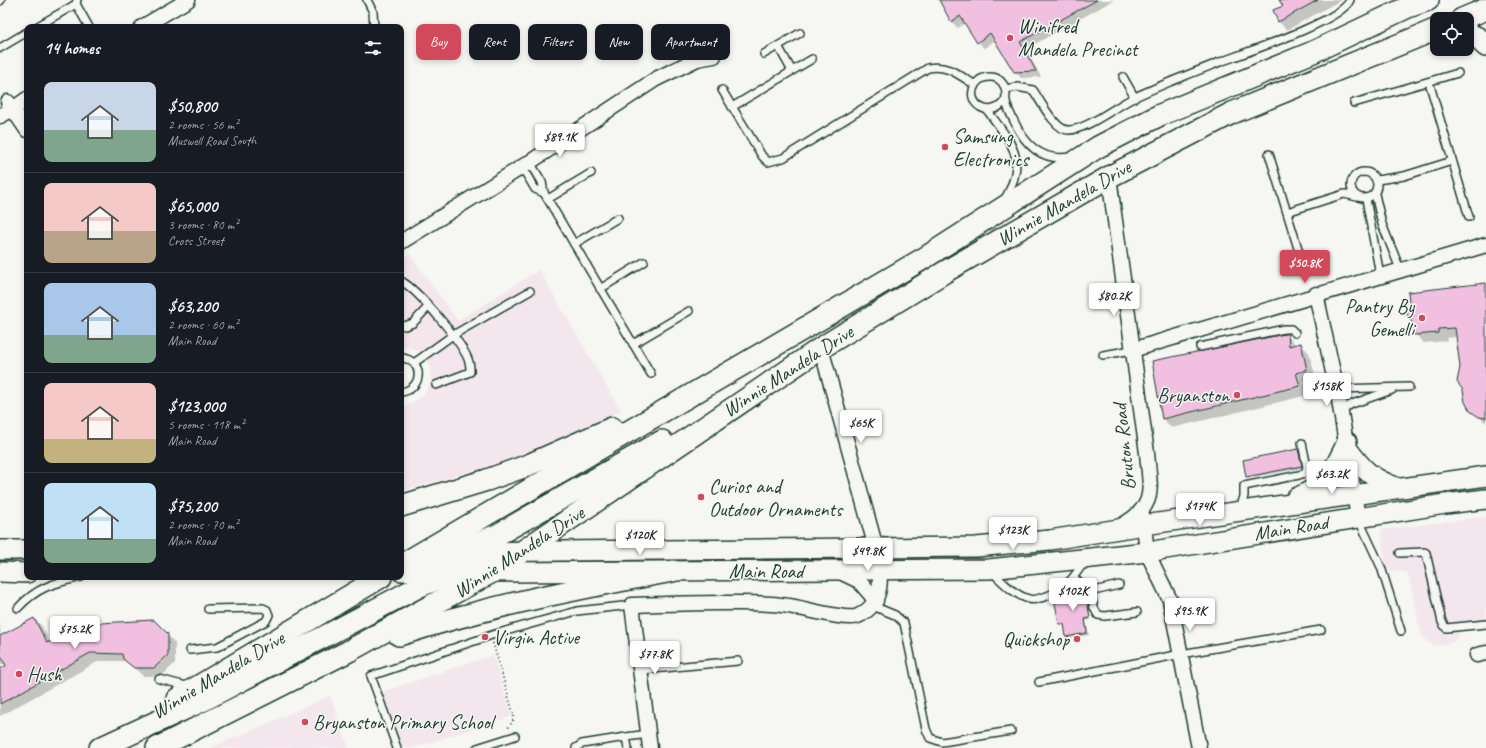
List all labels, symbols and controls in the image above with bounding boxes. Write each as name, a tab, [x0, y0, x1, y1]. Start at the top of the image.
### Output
map controls	[1430, 12, 1474, 56]
button: locate	[1430, 12, 1474, 56]
place label: Winifred Mandela Precinct	[1018, 14, 1140, 62]
chip: Buy	[416, 24, 461, 60]
chip: Rent	[469, 24, 520, 60]
chip: Filters	[528, 24, 587, 60]
chip: New	[595, 24, 643, 60]
chip: Apartment	[651, 24, 730, 60]
marker: Winifred Mandela Precinct	[1005, 33, 1015, 43]
icon: filters	[362, 37, 384, 59]
text: 14 homes	[44, 38, 100, 59]
text: $50,800	[168, 96, 217, 117]
icon: home	[76, 98, 124, 146]
text: 2 rooms · 56 m²	[168, 117, 238, 133]
pin: $89.1K	[527, 124, 593, 158]
place label: Samsung Electronics	[953, 124, 1031, 172]
text: $89.1K	[544, 129, 576, 145]
text: Muswell Road South	[168, 133, 256, 149]
marker: Samsung Electronics	[940, 142, 950, 152]
street label: Winnie Mandela Drive	[993, 154, 1137, 251]
text: $65,000	[168, 196, 217, 217]
icon: home	[76, 199, 124, 247]
text: 3 rooms · 80 m²	[168, 217, 238, 233]
text: Cross Street	[168, 233, 223, 249]
pin: $50.8K	[1272, 250, 1338, 284]
text: $50.8K	[1289, 255, 1321, 271]
pin: $80.2K	[1081, 283, 1147, 317]
text: $80.2K	[1098, 288, 1130, 304]
place label: Pantry By Gemelli	[1345, 294, 1416, 342]
text: $63,200	[168, 296, 218, 317]
icon: home	[76, 299, 124, 347]
marker: Pantry By Gemelli	[1417, 313, 1427, 323]
text: 2 rooms · 60 m²	[168, 317, 238, 333]
street label: Winnie Mandela Drive	[718, 319, 859, 422]
text: Main Road	[168, 333, 216, 349]
pin: $158K	[1299, 373, 1355, 407]
text: $158K	[1312, 378, 1342, 394]
place label: Bryanston	[1157, 383, 1230, 408]
marker: Bryanston	[1232, 390, 1242, 400]
text: $123,000	[168, 396, 225, 417]
icon: home	[76, 399, 124, 447]
street label: Bruton Road	[1107, 399, 1141, 491]
pin: $65K	[837, 410, 885, 444]
text: $65K	[849, 415, 873, 431]
text: 5 rooms · 118 m²	[168, 417, 244, 433]
text: Main Road	[168, 433, 216, 449]
pin: $63.2K	[1299, 461, 1365, 495]
text: $63.2K	[1316, 466, 1348, 482]
place label: Curios and Outdoor Ornaments	[709, 474, 844, 522]
marker: Curios and Outdoor Ornaments	[696, 492, 706, 502]
pin: $174K	[1172, 493, 1228, 527]
text: $75,200	[168, 496, 217, 517]
text: $174K	[1185, 498, 1215, 514]
icon: home	[76, 499, 124, 547]
street label: Winnie Mandela Drive	[449, 500, 590, 603]
street label: Main Road	[1252, 509, 1333, 546]
text: 2 rooms · 70 m²	[168, 517, 238, 533]
pin: $123K	[985, 517, 1041, 551]
pin: $120K	[612, 522, 668, 556]
text: $123K	[998, 522, 1028, 538]
text: $120K	[625, 527, 655, 543]
text: Main Road	[168, 533, 216, 549]
pin: $49.8K	[835, 538, 901, 572]
text: $49.8K	[852, 543, 884, 559]
street label: Main Road	[729, 559, 806, 584]
pin: $102K	[1045, 578, 1101, 612]
text: $102K	[1058, 583, 1088, 599]
pin: $95.9K	[1157, 598, 1223, 632]
text: $95.9K	[1174, 603, 1206, 619]
pin: $75.2K	[42, 616, 108, 650]
text: $75.2K	[59, 621, 91, 637]
street label: Winnie Mandela Drive	[147, 625, 290, 724]
place label: Virgin Active	[493, 625, 581, 650]
place label: Quickshop	[1003, 627, 1070, 652]
marker: Virgin Active	[480, 632, 490, 642]
marker: Quickshop	[1072, 634, 1082, 644]
pin: $77.8K	[622, 641, 688, 675]
text: $77.8K	[639, 646, 671, 662]
place label: Hush	[27, 662, 62, 687]
marker: Hush	[14, 669, 24, 679]
place label: Bryanston Primary School	[313, 710, 496, 735]
marker: Bryanston Primary School	[300, 717, 310, 727]

